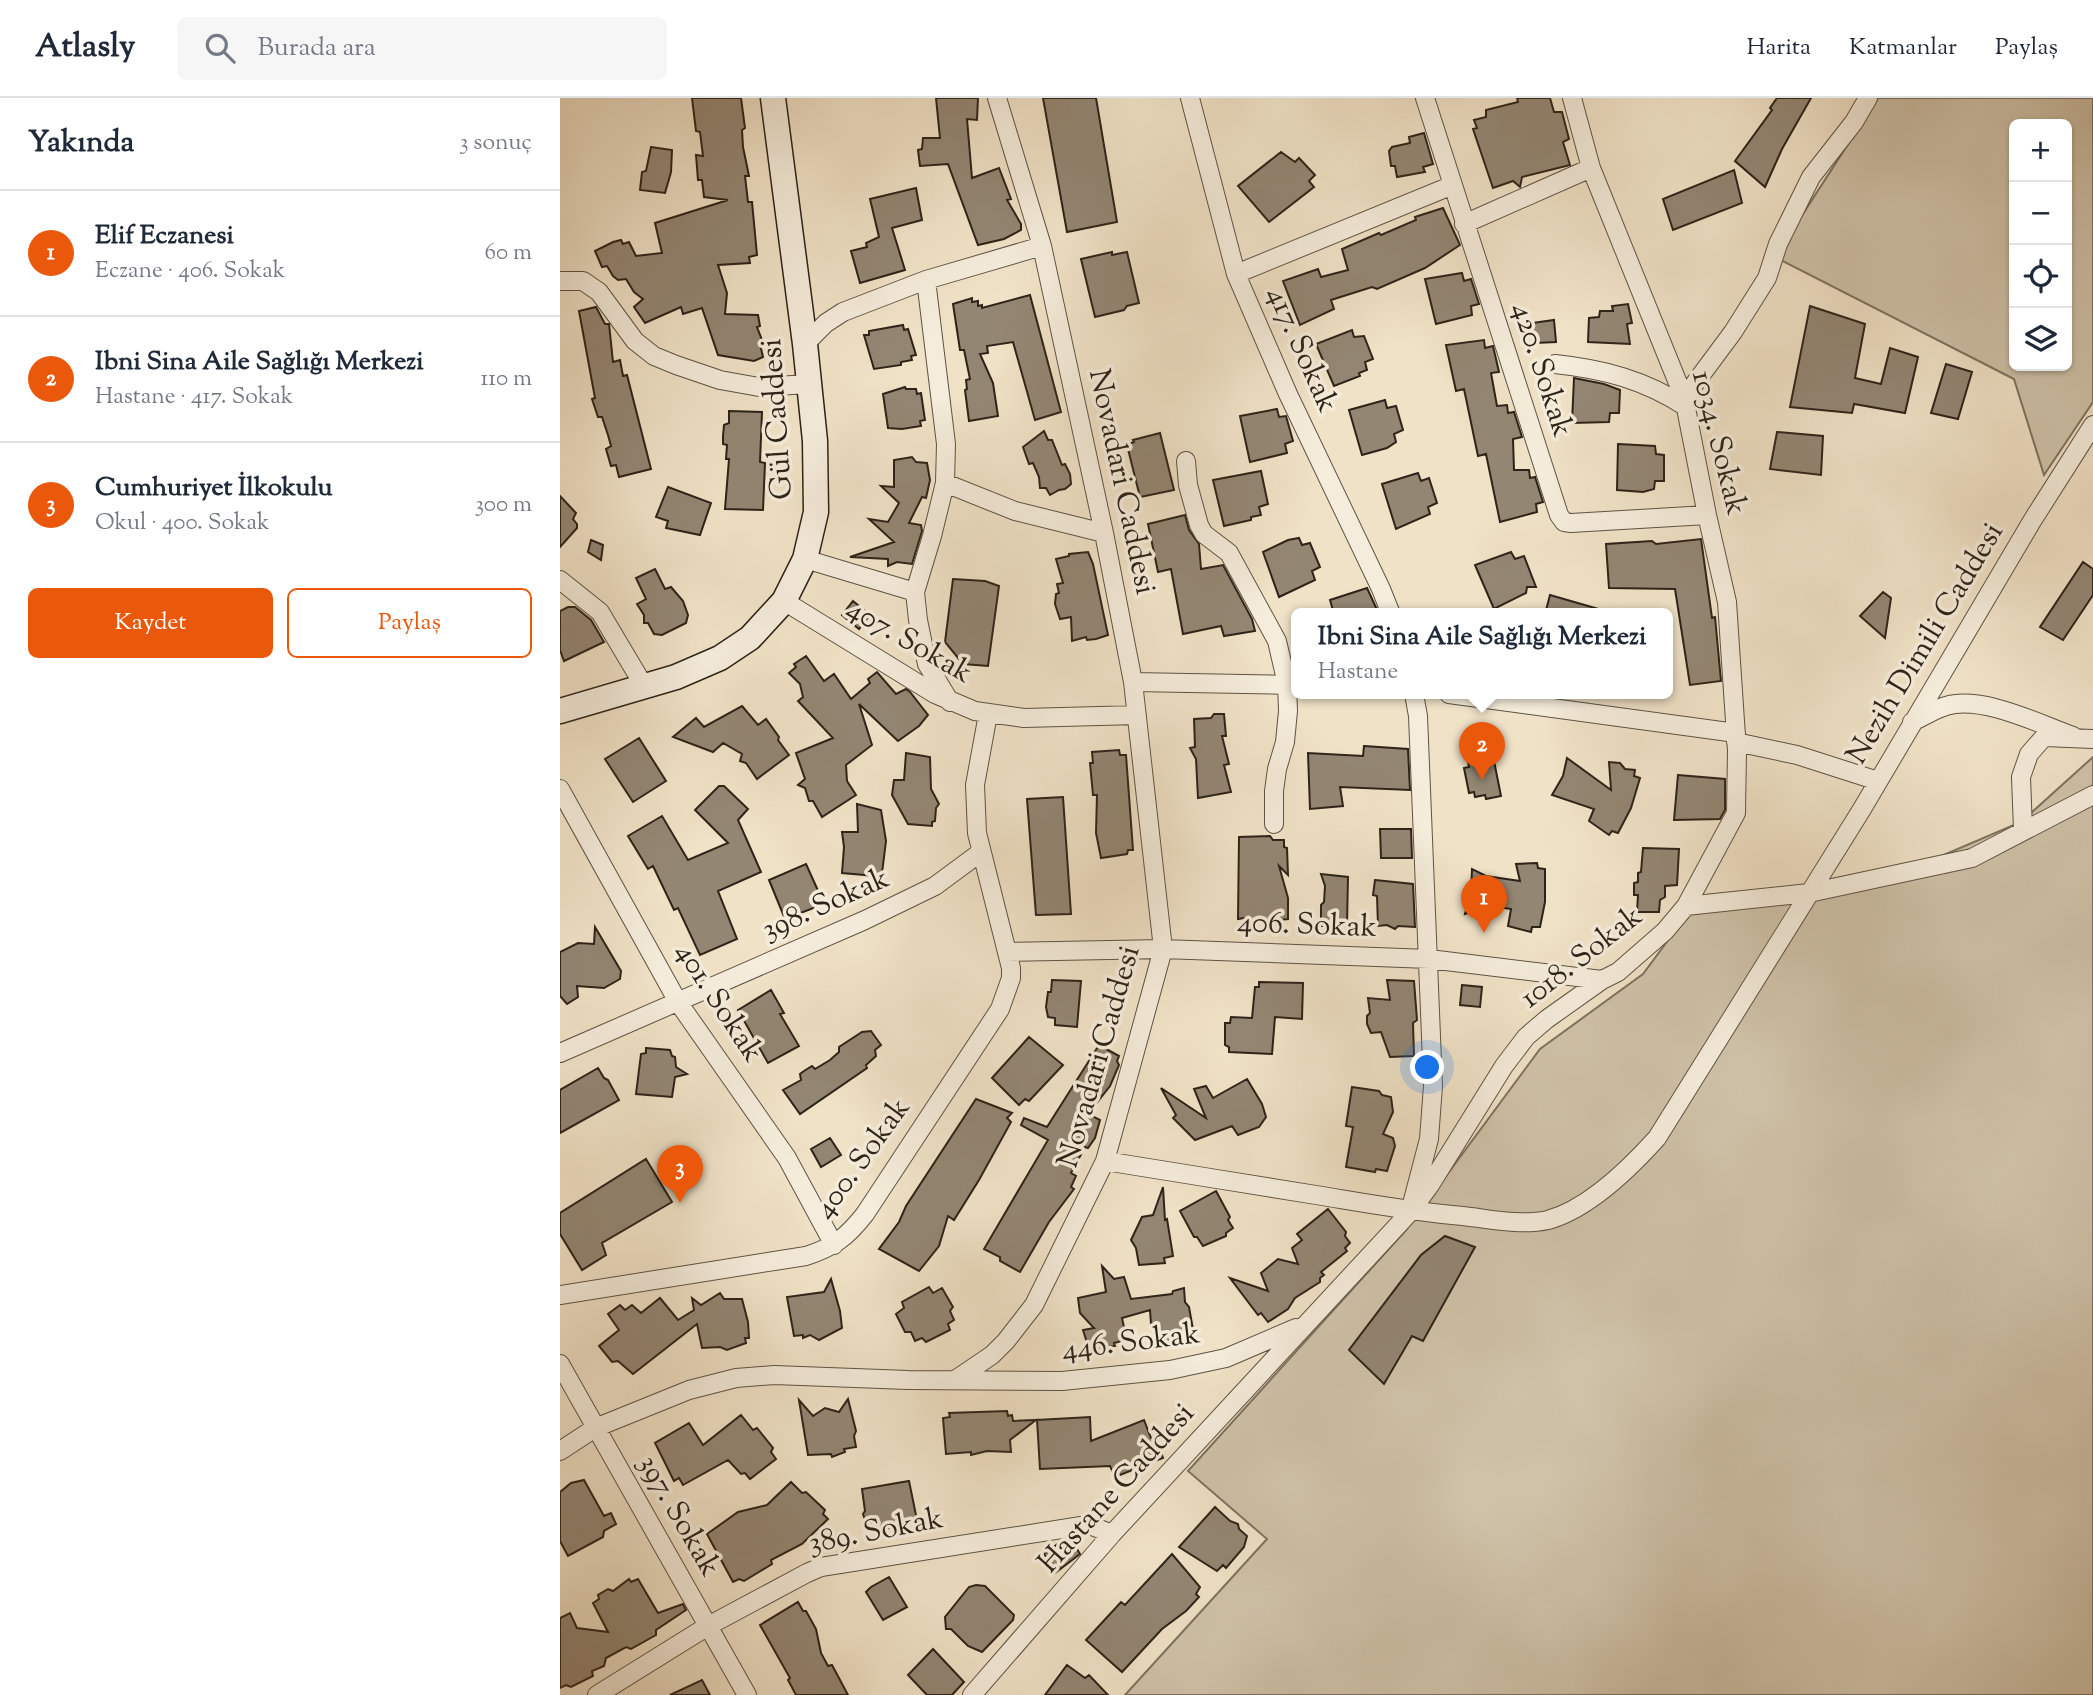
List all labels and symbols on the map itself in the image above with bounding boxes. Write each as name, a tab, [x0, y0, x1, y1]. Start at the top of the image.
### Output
street label: 417. Sokak	[1254, 280, 1348, 420]
street label: 420. Sokak	[1499, 297, 1583, 443]
street label: Gül Caddesi	[751, 337, 805, 501]
street label: Novadari Caddesi	[1076, 365, 1166, 599]
street label: 1034. Sokak	[1679, 366, 1757, 520]
street label: Nezih Dimili Caddesi	[1837, 515, 2015, 773]
street label: 407. Sokak	[838, 589, 980, 695]
pin: 2	[1459, 722, 1505, 780]
street label: 398. Sokak	[755, 858, 897, 952]
pin: 1	[1461, 875, 1507, 933]
street label: 1018. Sokak	[1512, 896, 1652, 1020]
street label: 406. Sokak	[1236, 902, 1378, 950]
street label: 401. Sokak	[663, 935, 773, 1071]
street label: Novadari Caddesi	[1048, 941, 1152, 1173]
your location	[1410, 1050, 1444, 1084]
street label: 400. Sokak	[804, 1090, 922, 1228]
pin: 3	[657, 1145, 703, 1203]
street label: 446. Sokak	[1059, 1313, 1203, 1373]
street label: Hastane Caddesi	[1029, 1394, 1205, 1584]
street label: 397. Sokak	[626, 1447, 730, 1585]
street label: 389. Sokak	[805, 1498, 947, 1566]

